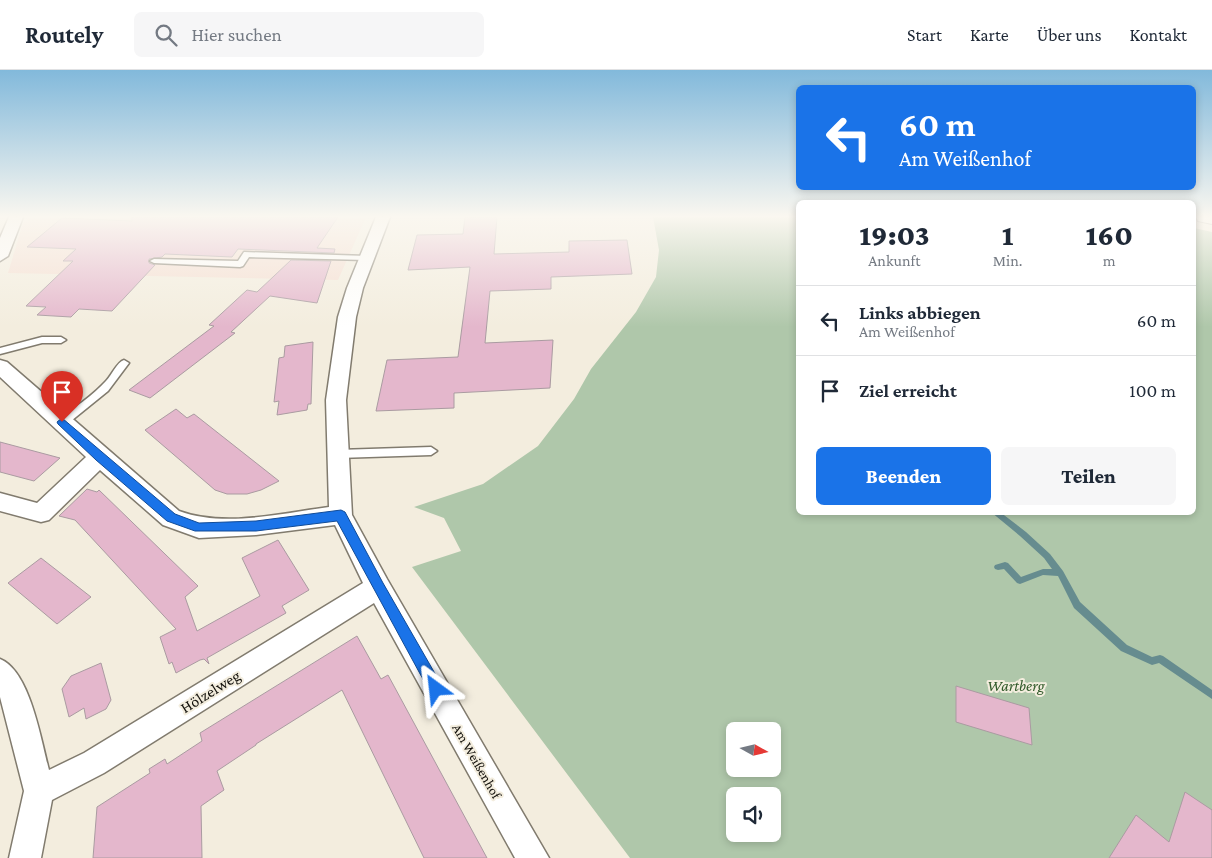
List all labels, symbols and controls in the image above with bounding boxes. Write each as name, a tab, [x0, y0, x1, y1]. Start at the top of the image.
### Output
search box	[134, 12, 484, 57]
text: Routely	[25, 21, 104, 48]
icon: search	[152, 21, 180, 49]
text: Hier suchen	[192, 24, 282, 45]
text: Start	[907, 25, 942, 45]
text: Karte	[970, 25, 1009, 45]
text: Über uns	[1037, 25, 1102, 45]
text: Kontakt	[1130, 25, 1187, 45]
icon: left	[816, 105, 881, 170]
text: 60 m	[899, 105, 976, 144]
text: Am Weißenhof	[899, 146, 1031, 171]
text: 19:03	[859, 218, 930, 251]
text: 1	[1002, 218, 1013, 251]
text: 160	[1086, 218, 1133, 251]
text: Ankunft	[868, 252, 921, 269]
text: Min.	[993, 252, 1022, 269]
text: m	[1103, 252, 1116, 269]
text: Links abbiegen	[859, 302, 981, 323]
icon: left	[816, 307, 844, 335]
text: 60 m	[1137, 310, 1176, 331]
text: Am Weißenhof	[859, 323, 955, 340]
pin	[41, 371, 83, 422]
icon: arrive	[816, 377, 844, 405]
icon: arrive	[48, 378, 76, 406]
text: Ziel erreicht	[859, 380, 957, 401]
text: 100 m	[1129, 380, 1176, 401]
button: Beenden	[816, 447, 991, 505]
button: Teilen	[1001, 447, 1176, 505]
position arrow	[409, 662, 461, 714]
street label: Hölzelweg	[177, 666, 244, 717]
park label: Wartberg	[987, 677, 1046, 695]
street label: Am Weißenhof	[449, 721, 505, 802]
north arrow	[726, 722, 781, 778]
map controls	[726, 722, 781, 842]
button: sound	[726, 787, 781, 842]

